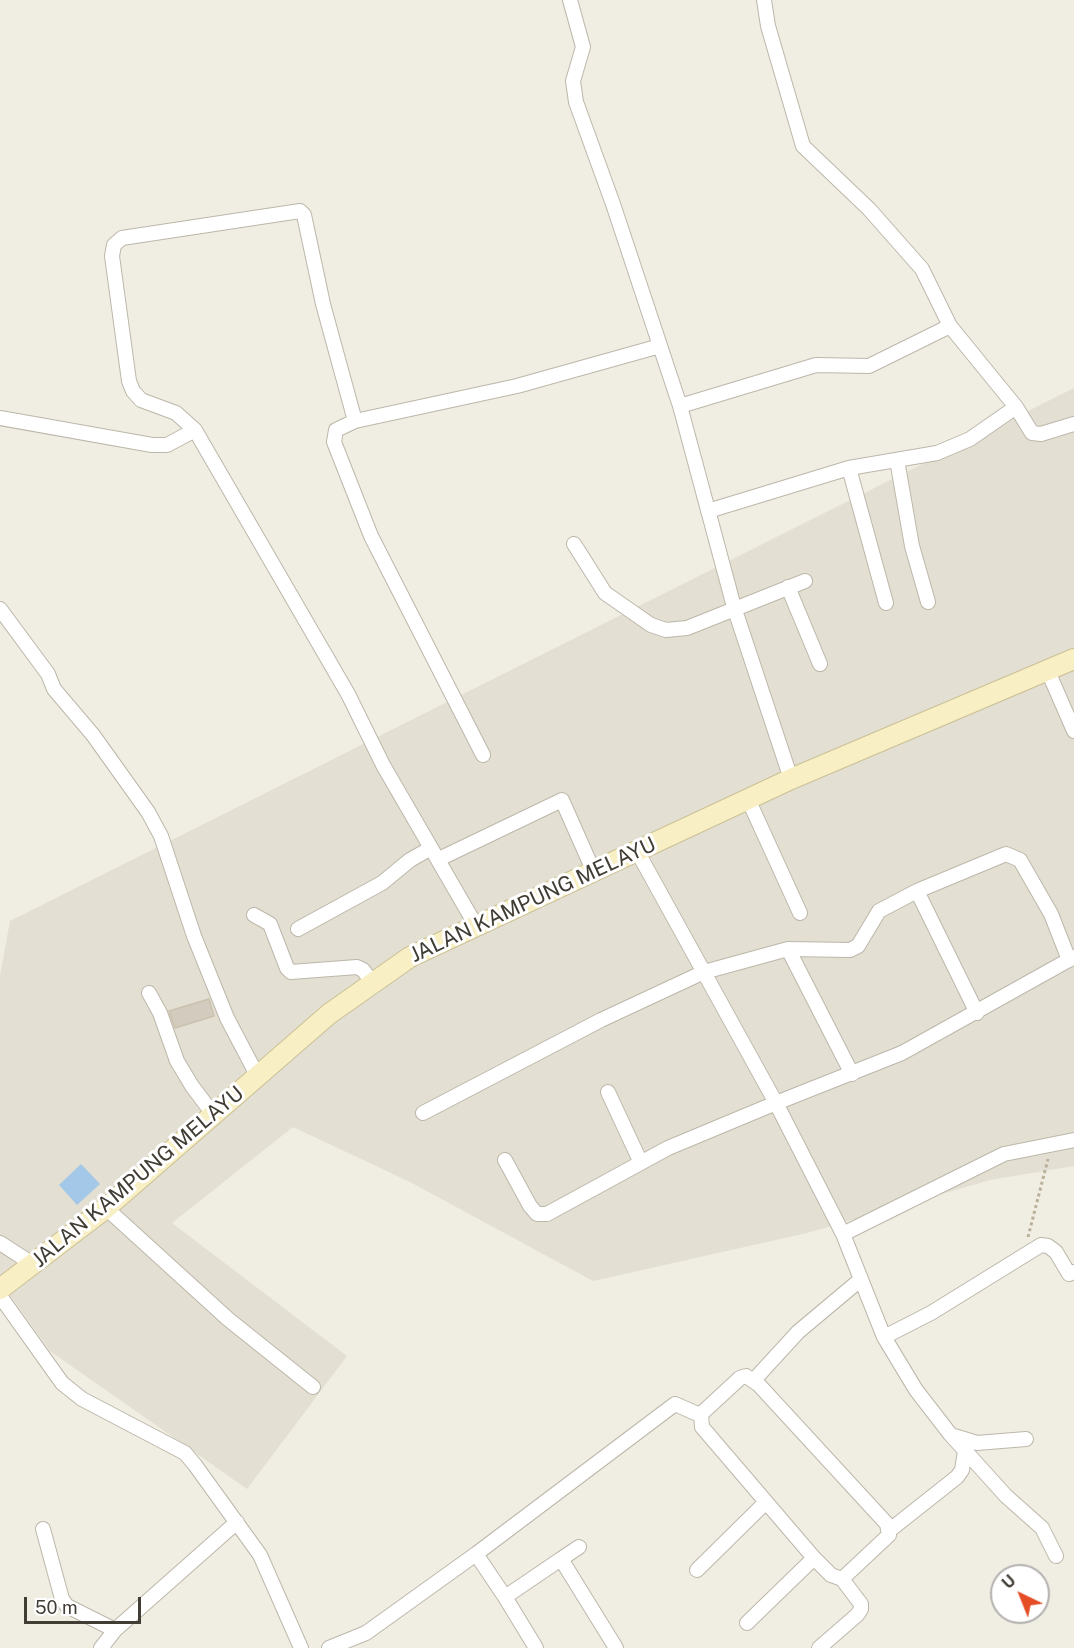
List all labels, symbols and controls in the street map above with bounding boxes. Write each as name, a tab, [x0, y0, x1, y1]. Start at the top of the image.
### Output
street label: JALAN KAMPUNG MELAYU	[406, 832, 660, 968]
street label: JALAN KAMPUNG MELAYU	[27, 1081, 249, 1273]
north arrow	[990, 1564, 1050, 1624]
text: U	[998, 1571, 1019, 1593]
scale bar	[27, 1585, 144, 1623]
text: 50 m	[35, 1597, 78, 1618]

